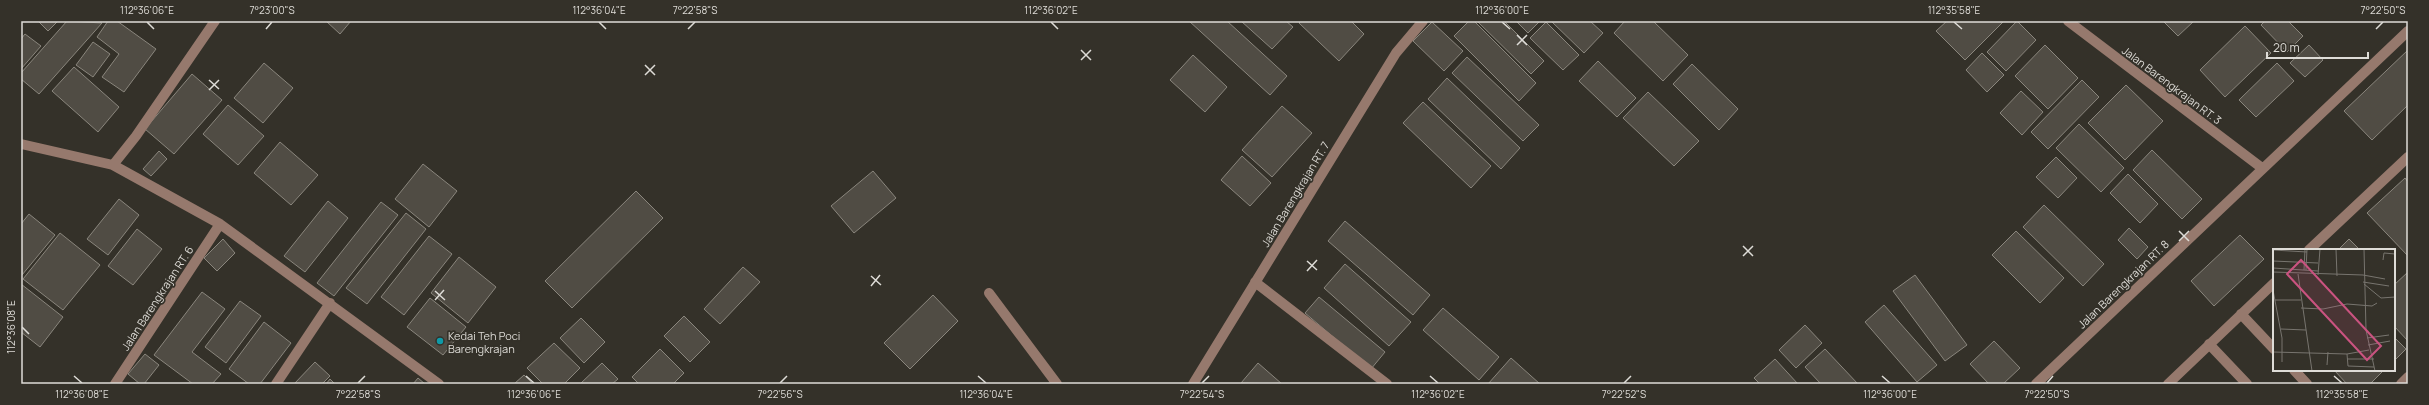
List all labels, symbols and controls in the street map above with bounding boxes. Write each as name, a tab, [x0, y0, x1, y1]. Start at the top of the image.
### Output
text: 112°36'06"E	[120, 3, 174, 17]
text: 7°23'00"S	[249, 3, 295, 17]
text: 112°36'04"E	[572, 3, 626, 17]
text: 7°22'58"S	[673, 3, 717, 17]
text: 112°36'02"E	[1024, 3, 1078, 17]
text: 112°36'00"E	[1475, 3, 1529, 17]
text: 112°35'58"E	[1928, 3, 1981, 17]
text: 7°22'50"S	[2360, 3, 2406, 17]
scale bar	[2267, 34, 2368, 60]
text: 20 m	[2273, 39, 2300, 56]
street label: Jalan Barengkrajan RT. 3	[2119, 43, 2225, 127]
street label: Jalan Barengkrajan RT. 7	[1258, 139, 1332, 249]
street label: Jalan Barengkrajan RT. 8	[2074, 236, 2172, 332]
street label: Jalan Barengkrajan RT. 6	[118, 243, 197, 353]
inset map	[2273, 249, 2395, 371]
text: 112°36'08"E	[4, 300, 18, 354]
place label: Kedai Teh Poci Barengkrajan	[448, 328, 520, 356]
marker: Kedai Teh Poci Barengkrajan	[435, 336, 445, 346]
text: 112°36'08"E	[55, 387, 109, 401]
text: 7°22'58"S	[336, 387, 380, 401]
text: 112°36'06"E	[507, 387, 561, 401]
text: 7°22'56"S	[757, 387, 803, 401]
text: 112°36'04"E	[959, 387, 1013, 401]
text: 7°22'54"S	[1180, 387, 1224, 401]
text: 112°36'02"E	[1411, 387, 1465, 401]
text: 7°22'52"S	[1602, 387, 1646, 401]
text: 112°36'00"E	[1863, 387, 1917, 401]
text: 7°22'50"S	[2024, 387, 2070, 401]
text: 112°35'58"E	[2316, 387, 2369, 401]

